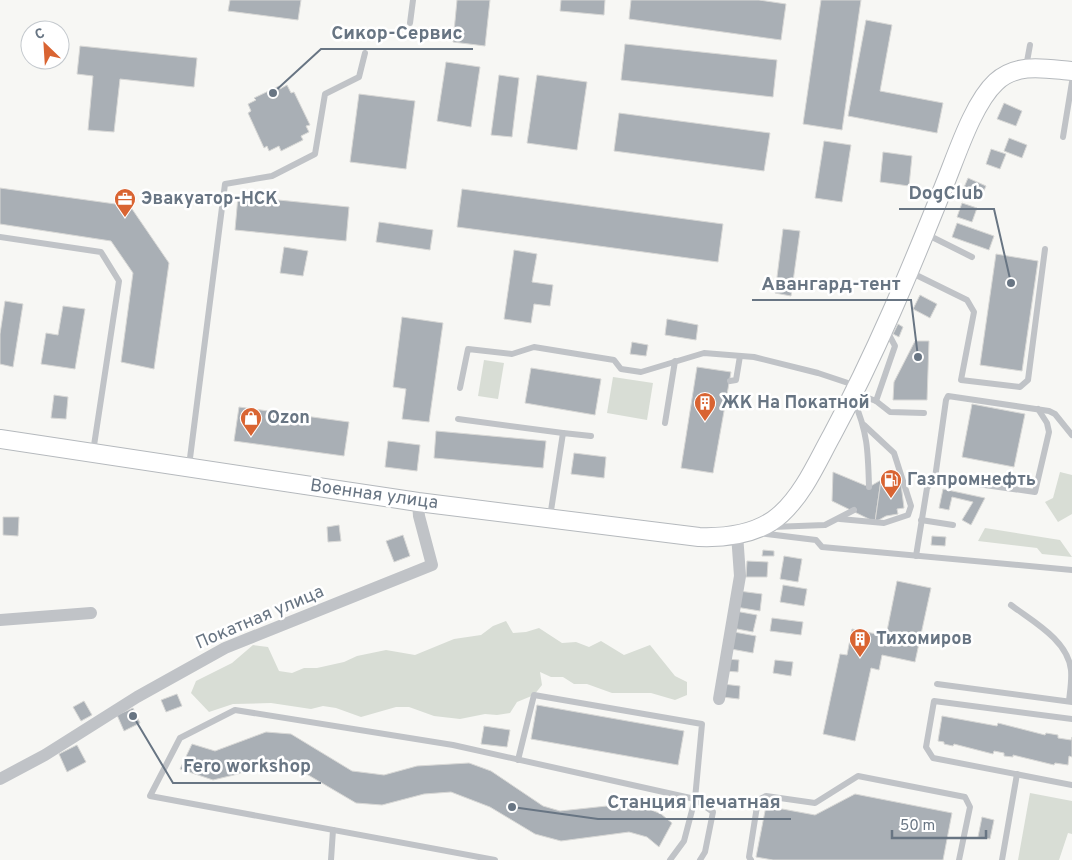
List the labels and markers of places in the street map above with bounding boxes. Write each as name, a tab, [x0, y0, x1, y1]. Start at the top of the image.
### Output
callout: Сикор-Сервис	[321, 15, 473, 49]
callout: DogClub	[899, 175, 994, 209]
office icon: Эвакуатор-НСК	[113, 187, 137, 218]
place label: Эвакуатор-НСК	[141, 188, 278, 211]
callout: Авангард-тент	[752, 266, 911, 300]
building icon: ЖК На Покатной	[693, 391, 717, 422]
place label: ЖК На Покатной	[721, 392, 870, 415]
shop icon: Ozon	[239, 406, 263, 437]
place label: Ozon	[267, 407, 310, 430]
fuel station icon: Газпромнефть	[879, 468, 903, 499]
place label: Газпромнефть	[907, 469, 1036, 492]
building icon: Тихомиров	[848, 627, 872, 658]
place label: Тихомиров	[876, 628, 972, 651]
callout: Fero workshop	[173, 749, 321, 783]
callout: Станция Печатная	[598, 785, 791, 819]

